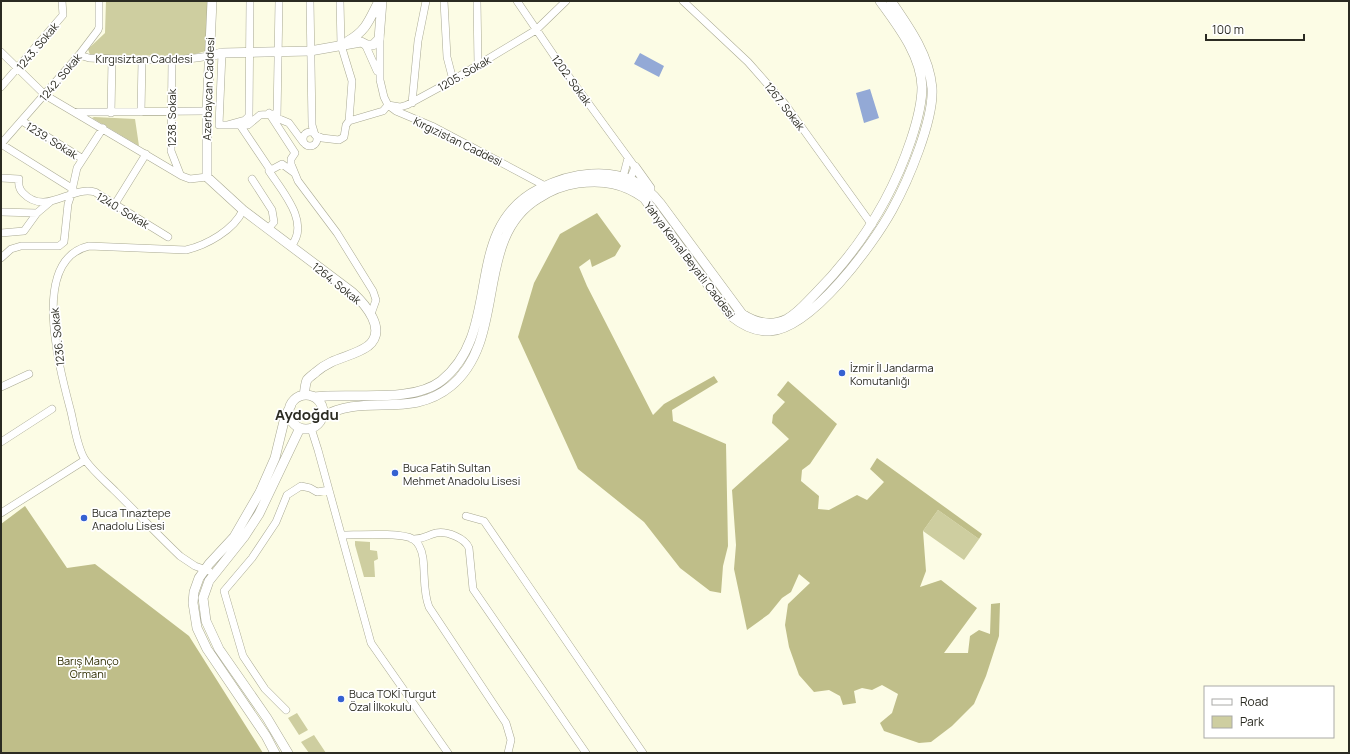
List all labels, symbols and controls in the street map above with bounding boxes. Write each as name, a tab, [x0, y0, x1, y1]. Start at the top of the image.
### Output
scale bar	[1206, 16, 1304, 42]
street label: 1243. Sokak	[13, 18, 62, 73]
text: 100 m	[1212, 21, 1244, 38]
street label: Azerbaycan Caddesi	[199, 37, 217, 141]
street label: 1242. Sokak	[35, 49, 85, 104]
street label: Kırgısiztan Caddesi	[95, 51, 193, 66]
street label: 1205. Sokak	[435, 52, 494, 94]
street label: 1202. Sokak	[549, 52, 596, 109]
street label: 1267. Sokak	[761, 79, 809, 134]
street label: 1238. Sokak	[164, 88, 179, 147]
street label: Kırgızistan Caddesi	[411, 113, 505, 169]
street label: 1239. Sokak	[23, 118, 81, 162]
street label: 1240. Sokak	[94, 188, 153, 232]
street label: Yahya Kemal Beyatlı Caddesi	[641, 199, 739, 321]
street label: 1264. Sokak	[309, 259, 365, 308]
street label: 1236. Sokak	[46, 306, 68, 367]
place label: İzmir İl Jandarma Komutanlığı	[850, 360, 934, 388]
marker: İzmir İl Jandarma Komutanlığı	[837, 368, 847, 378]
district label: Aydoğdu	[275, 404, 339, 425]
place label: Buca Fatih Sultan Mehmet Anadolu Lisesi	[403, 460, 520, 488]
marker: Buca Fatih Sultan Mehmet Anadolu Lisesi	[390, 468, 400, 478]
place label: Buca Tınaztepe Anadolu Lisesi	[92, 505, 171, 533]
marker: Buca Tınaztepe Anadolu Lisesi	[79, 513, 89, 523]
park label: Barış Manço Ormanı	[57, 653, 119, 681]
place label: Buca TOKİ Turgut Özal İlkokulu	[349, 686, 436, 714]
legend	[1204, 686, 1334, 738]
text: Road	[1240, 693, 1268, 710]
marker: Buca TOKİ Turgut Özal İlkokulu	[336, 694, 346, 704]
text: Park	[1240, 713, 1265, 730]

